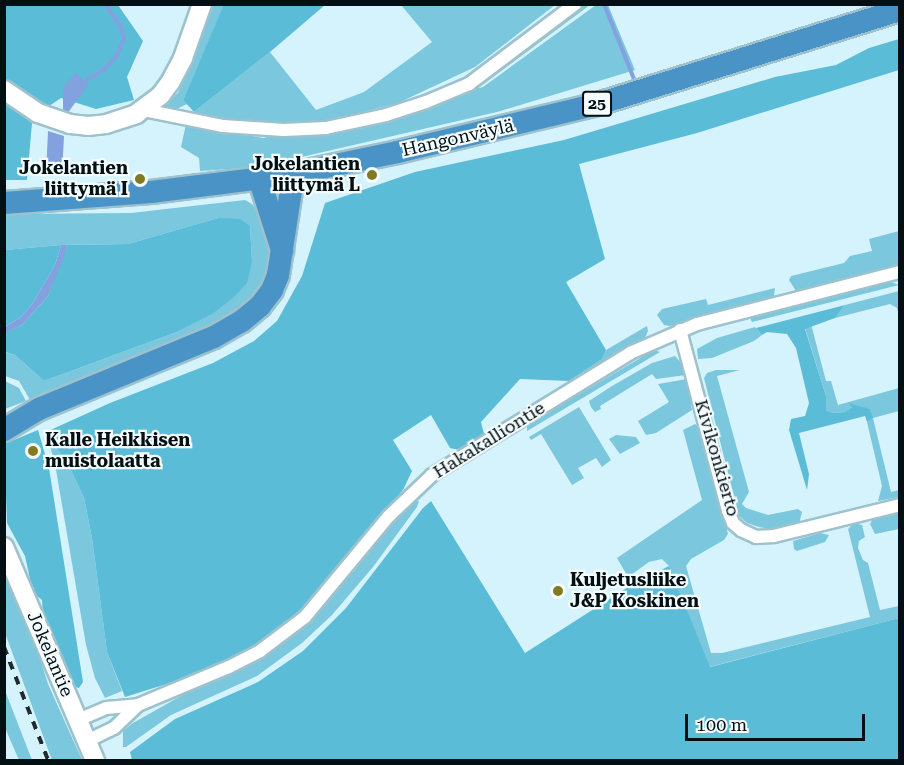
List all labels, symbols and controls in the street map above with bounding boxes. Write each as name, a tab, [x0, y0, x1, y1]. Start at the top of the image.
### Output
road number: 25	[582, 91, 612, 117]
street label: Hangonväylä	[400, 115, 516, 161]
place label: Jokelantien liittymä L	[251, 154, 360, 196]
place label: Jokelantien liittymä I	[19, 158, 128, 201]
marker: Jokelantien liittymä L	[365, 168, 379, 182]
marker: Jokelantien liittymä I	[133, 172, 147, 186]
street label: Hakakalliontie	[429, 397, 549, 483]
street label: Kivikonkierto	[690, 397, 744, 519]
place label: Kalle Heikkisen muistolaatta	[45, 430, 190, 472]
marker: Kalle Heikkisen muistolaatta	[26, 444, 40, 458]
place label: Kuljetusliike J&P Koskinen	[570, 570, 699, 612]
marker: Kuljetusliike J&P Koskinen	[551, 584, 565, 598]
street label: Jokelantie	[22, 608, 78, 700]
scale bar	[688, 702, 868, 740]
text: 100 m	[696, 714, 747, 735]

